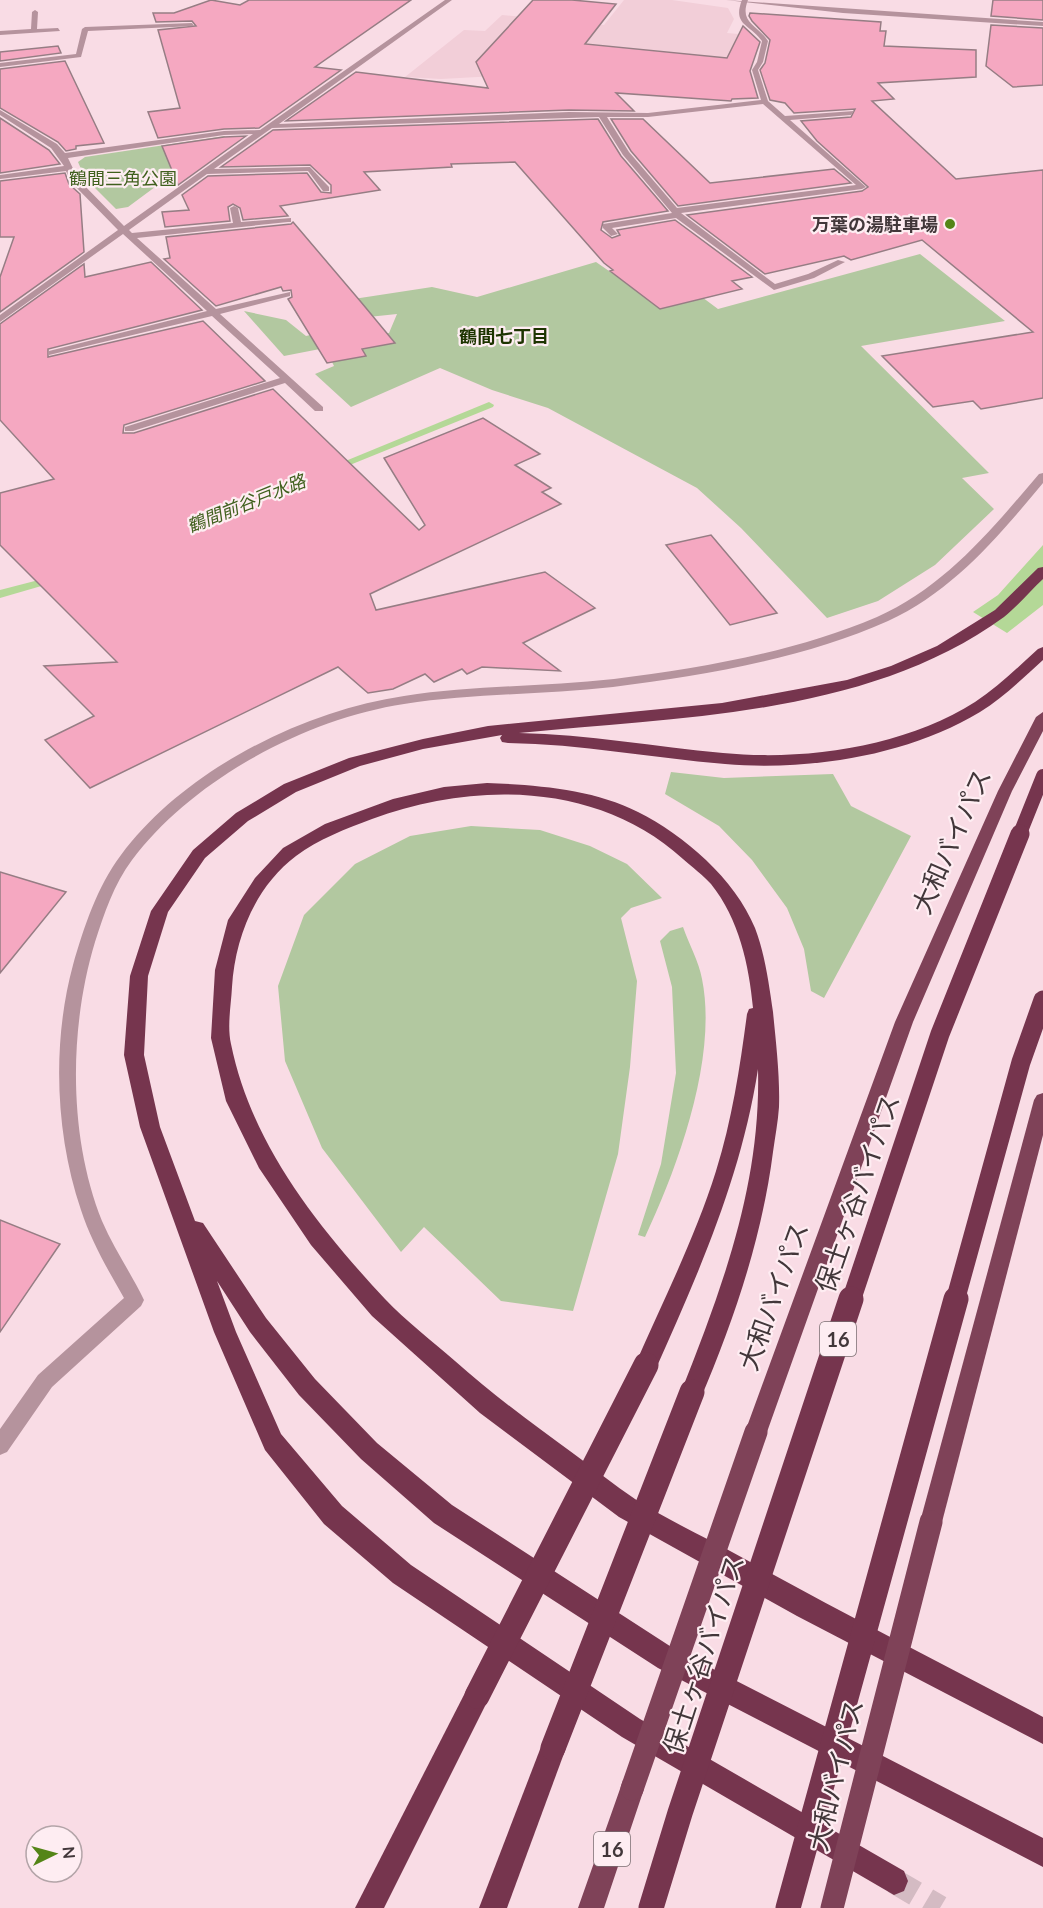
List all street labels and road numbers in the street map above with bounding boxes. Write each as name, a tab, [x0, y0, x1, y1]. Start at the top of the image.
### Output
street label: 大和バイパス	[905, 763, 997, 919]
street label: 保土ヶ谷バイパス	[808, 1090, 906, 1296]
street label: 大和バイパス	[731, 1217, 815, 1375]
road number: 16	[820, 1322, 856, 1356]
street label: 保土ヶ谷バイパス	[656, 1550, 750, 1758]
street label: 大和バイパス	[801, 1696, 869, 1854]
road number: 16	[594, 1832, 630, 1866]

